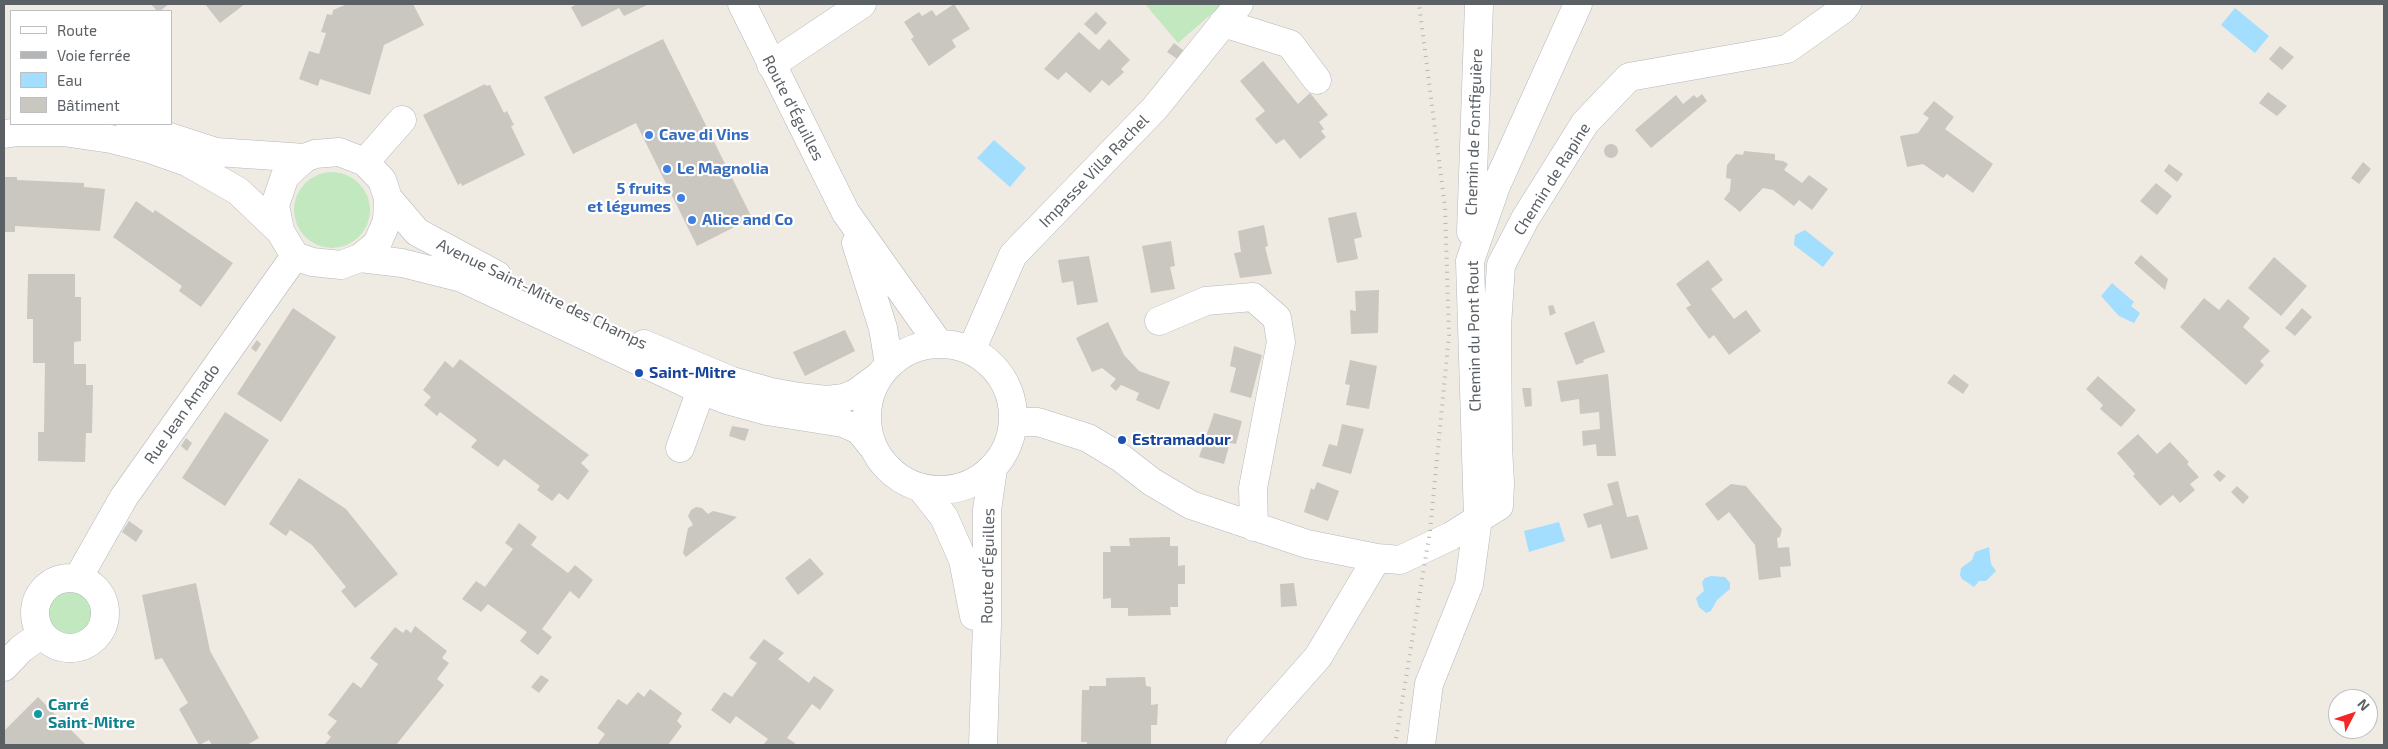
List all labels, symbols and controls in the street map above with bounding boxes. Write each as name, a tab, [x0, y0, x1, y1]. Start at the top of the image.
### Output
legend	[10, 10, 172, 125]
text: Route	[57, 21, 97, 39]
text: Voie ferrée	[57, 46, 131, 64]
street label: Chemin de Fontfiguière	[1461, 48, 1487, 216]
street label: Route d'Éguilles	[758, 52, 828, 164]
text: Eau	[57, 71, 82, 89]
text: Bâtiment	[57, 96, 120, 114]
street label: Impasse Villa Rachel	[1035, 111, 1153, 231]
street label: Chemin de Rapine	[1510, 119, 1594, 239]
place label: Cave di Vins	[659, 125, 749, 145]
marker: Cave di Vins	[643, 129, 655, 141]
place label: Le Magnolia	[677, 159, 769, 179]
marker: Le Magnolia	[661, 163, 673, 175]
place label: 5 fruits et légumes	[587, 179, 671, 217]
marker: 5 fruits et légumes	[675, 192, 687, 204]
place label: Alice and Co	[702, 210, 793, 230]
marker: Alice and Co	[686, 214, 698, 226]
street label: Avenue Saint-Mitre des Champs	[434, 235, 650, 353]
street label: Chemin du Pont Rout	[1463, 260, 1485, 412]
street label: Rue Jean Amado	[140, 360, 224, 468]
place label: Saint-Mitre	[649, 363, 736, 383]
marker: Saint-Mitre	[633, 367, 645, 379]
place label: Estramadour	[1132, 430, 1231, 450]
marker: Estramadour	[1116, 434, 1128, 446]
street label: Route d'Éguilles	[977, 508, 999, 624]
north arrow	[2328, 689, 2378, 739]
place label: Carré Saint-Mitre	[48, 695, 135, 733]
text: N	[2354, 695, 2374, 714]
marker: Carré Saint-Mitre	[32, 708, 44, 720]

